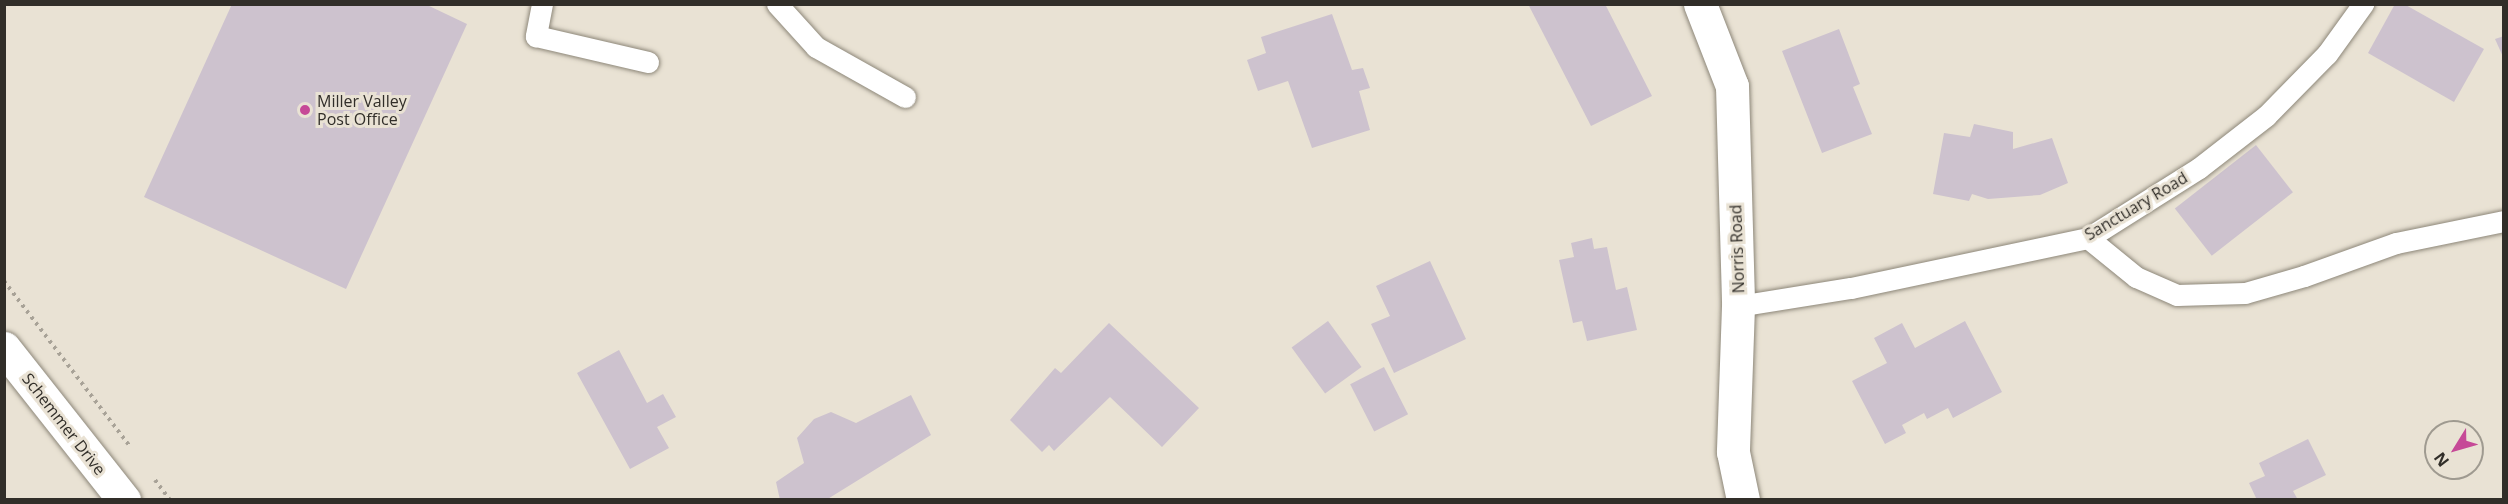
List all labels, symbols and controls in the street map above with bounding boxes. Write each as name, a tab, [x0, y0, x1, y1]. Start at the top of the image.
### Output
place label: Miller Valley Post Office	[317, 91, 407, 129]
marker: Miller Valley Post Office	[298, 103, 312, 117]
street label: Sanctuary Road	[2081, 168, 2191, 244]
street label: Norris Road	[1726, 204, 1748, 294]
street label: Schemmer Drive	[18, 369, 110, 479]
north arrow	[2424, 420, 2484, 480]
text: N	[2429, 448, 2454, 471]

